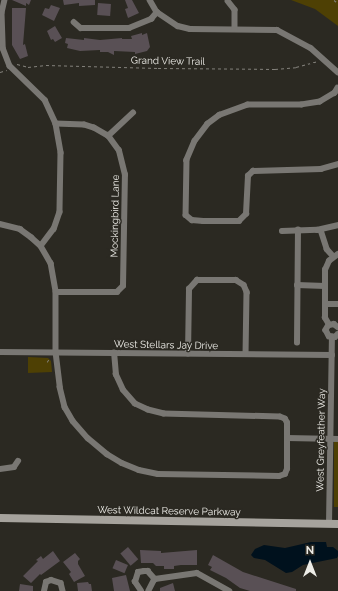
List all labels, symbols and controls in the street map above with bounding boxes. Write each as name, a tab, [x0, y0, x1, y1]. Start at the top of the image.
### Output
street label: Grand View Trail	[130, 54, 206, 68]
street label: Mockingbird Lane	[108, 174, 122, 258]
street label: West Stellars Jay Drive	[113, 338, 219, 352]
street label: West Greyfeather Way	[314, 388, 328, 492]
street label: West Wildcat Reserve Parkway	[97, 504, 241, 518]
north arrow	[290, 543, 330, 583]
text: N	[306, 544, 314, 557]

